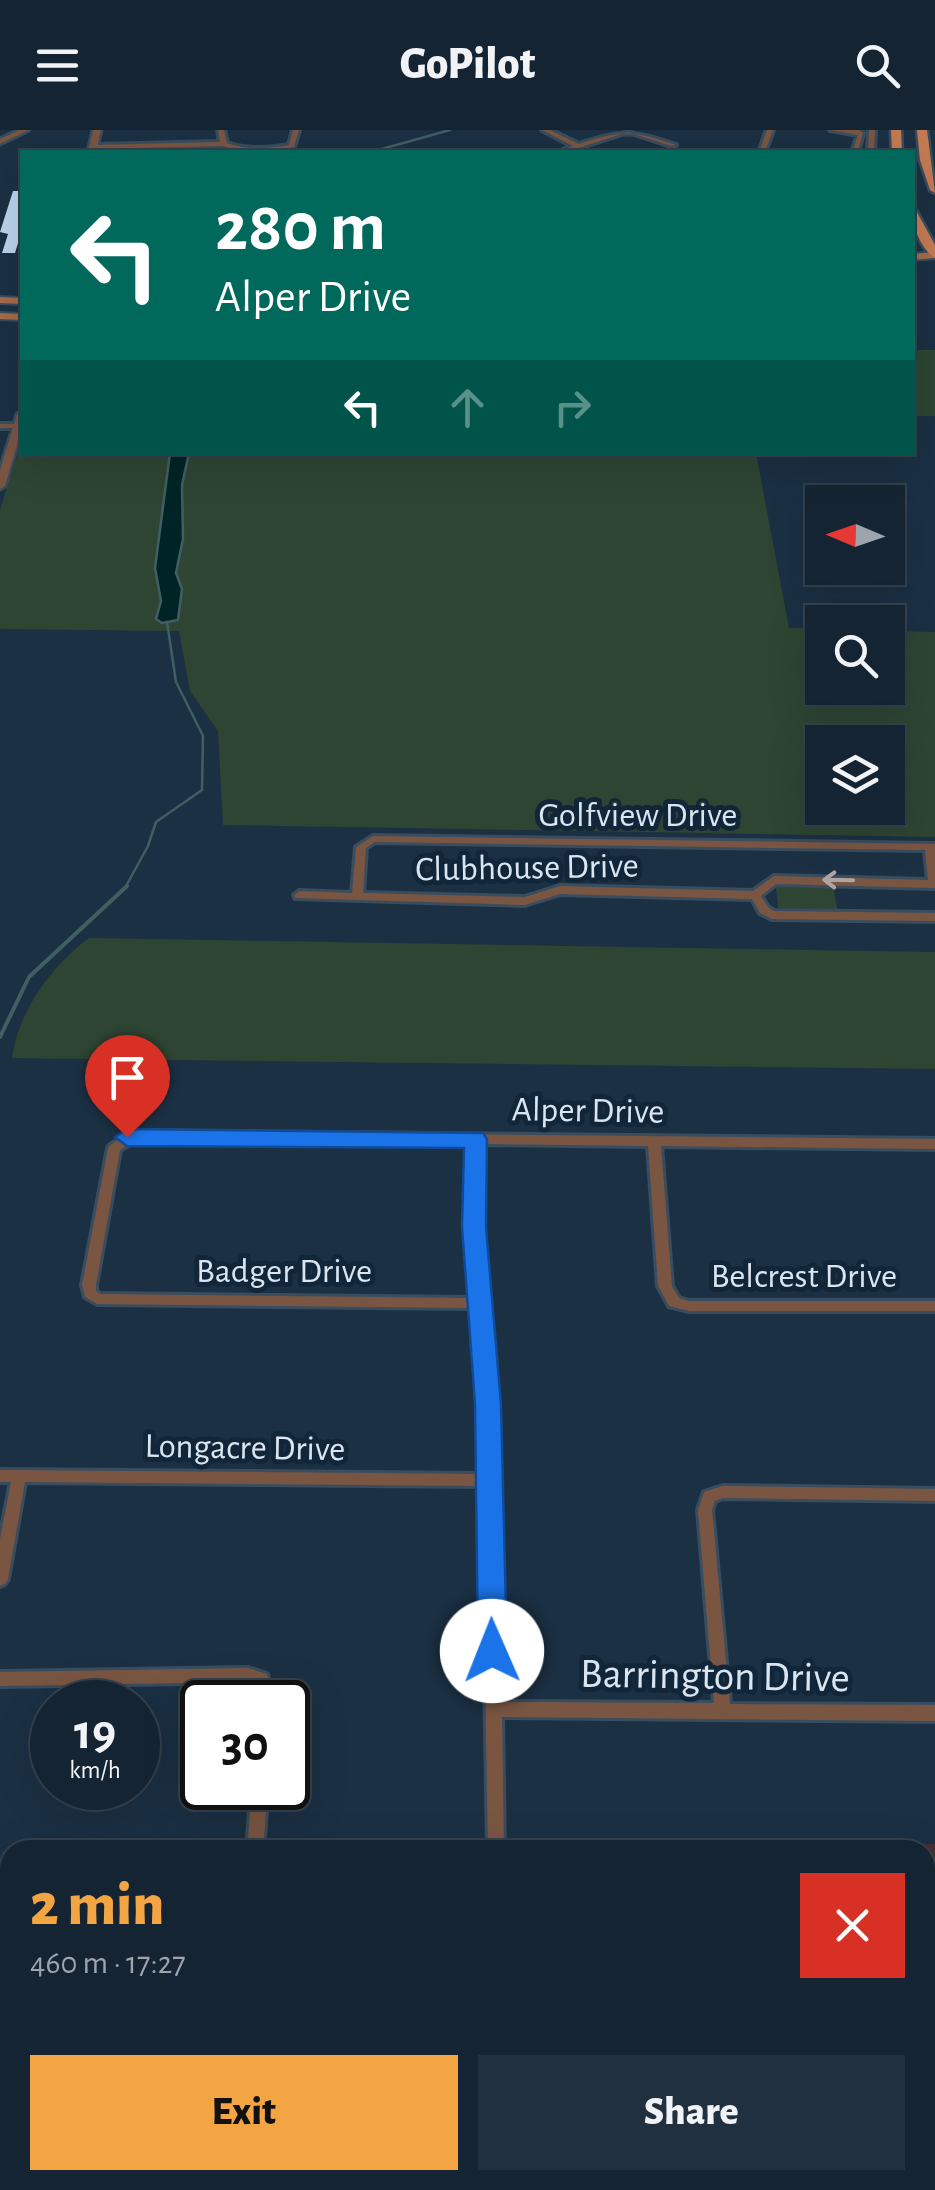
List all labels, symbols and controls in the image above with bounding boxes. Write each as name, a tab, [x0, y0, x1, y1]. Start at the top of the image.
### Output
icon: menu	[30, 38, 85, 93]
icon: search	[850, 38, 905, 93]
text: GoPilot	[400, 42, 535, 87]
icon: left	[50, 190, 180, 320]
text: 280 m	[215, 193, 386, 263]
text: Alper Drive	[215, 275, 411, 320]
icon: left	[335, 380, 390, 435]
icon: ahead	[440, 380, 495, 435]
icon: right	[545, 380, 600, 435]
north arrow	[805, 485, 905, 585]
map controls	[805, 485, 905, 825]
button: search	[805, 605, 905, 705]
button: layers	[805, 725, 905, 825]
street label: Golfview Drive	[539, 798, 737, 833]
street label: Clubhouse Drive	[415, 849, 639, 887]
one-way arrow	[822, 870, 854, 889]
pin	[85, 1035, 170, 1138]
icon: arrive	[100, 1050, 155, 1105]
street label: Alper Drive	[511, 1092, 665, 1130]
street label: Badger Drive	[196, 1254, 372, 1289]
street label: Belcrest Drive	[711, 1259, 897, 1294]
street label: Longacre Drive	[144, 1429, 346, 1467]
position arrow	[440, 1599, 544, 1703]
street label: Barrington Drive	[580, 1653, 850, 1699]
speed limit sign: 30	[180, 1680, 310, 1810]
text: 19	[74, 1708, 116, 1758]
text: km/h	[69, 1758, 121, 1783]
button: close	[800, 1873, 905, 1978]
text: 2 min	[30, 1876, 164, 1936]
text: 460 m · 17:27	[30, 1947, 186, 1979]
button: Exit	[30, 2055, 458, 2170]
button: Share	[478, 2055, 905, 2170]

